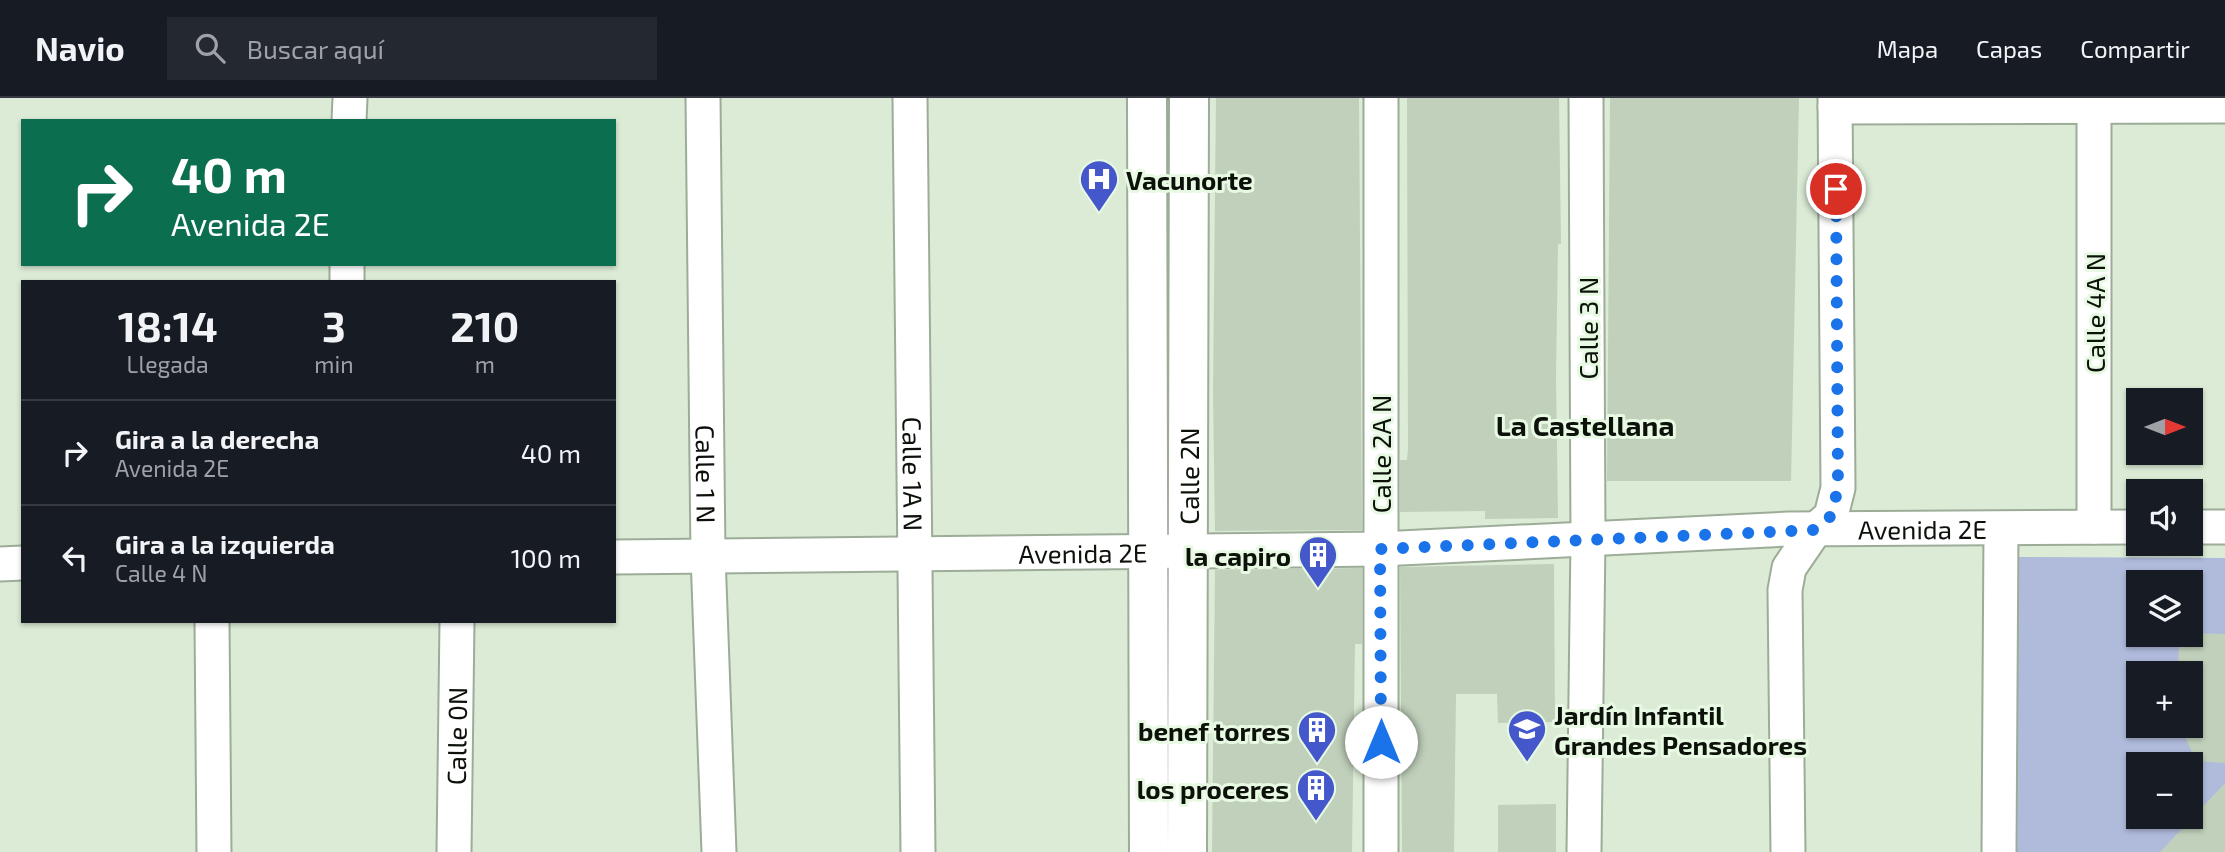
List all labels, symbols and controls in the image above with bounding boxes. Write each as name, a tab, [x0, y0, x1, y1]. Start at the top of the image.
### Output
search box	[167, 17, 657, 80]
text: Navio	[35, 28, 125, 68]
icon: search	[191, 29, 229, 67]
text: Buscar aquí	[247, 33, 384, 64]
text: Mapa	[1877, 34, 1938, 63]
text: Capas	[1976, 34, 2042, 63]
text: Compartir	[2080, 34, 2190, 63]
text: 40 m	[171, 144, 287, 203]
icon: right	[56, 147, 147, 238]
hospital icon: Vacunorte	[1078, 158, 1120, 213]
pin	[1806, 159, 1866, 219]
place label: Vacunorte	[1126, 164, 1253, 195]
icon: arrive	[1817, 170, 1855, 208]
text: Avenida 2E	[171, 204, 330, 242]
street label: Calle 4A N	[2079, 253, 2110, 373]
street label: Calle 3 N	[1572, 277, 1603, 379]
text: 18:14	[118, 300, 218, 350]
text: 3	[322, 300, 346, 350]
text: 210	[450, 300, 519, 350]
text: Llegada	[127, 350, 209, 378]
text: min	[314, 350, 354, 378]
text: m	[475, 350, 495, 378]
north arrow	[2126, 388, 2203, 466]
map controls	[2126, 388, 2203, 829]
street label: Calle 2A N	[1365, 395, 1396, 513]
district label: La Castellana	[1496, 408, 1674, 442]
street label: Calle 1A N	[898, 417, 930, 531]
text: Gira a la derecha	[115, 423, 319, 454]
street label: Calle 1 N	[691, 424, 723, 524]
street label: Calle 2N	[1172, 427, 1204, 525]
icon: right	[56, 434, 94, 472]
text: 40 m	[521, 437, 581, 468]
text: Avenida 2E	[115, 454, 229, 482]
button: sound	[2126, 479, 2203, 556]
street label: Avenida 2E	[1858, 512, 1987, 544]
text: Gira a la izquierda	[115, 528, 335, 559]
building icon: la capiro	[1297, 534, 1339, 589]
street label: Avenida 2E	[1018, 536, 1148, 568]
icon: left	[56, 539, 94, 577]
place label: la capiro	[1185, 540, 1291, 571]
text: 100 m	[511, 542, 581, 573]
text: Calle 4 N	[115, 559, 207, 587]
button: layers	[2126, 570, 2203, 647]
button: +	[2126, 661, 2203, 738]
street label: Calle 0N	[439, 687, 472, 785]
place label: Jardín Infantil Grandes Pensadores	[1554, 699, 1807, 760]
position arrow	[1344, 705, 1418, 779]
school or university icon: Jardín Infantil Grandes Pensadores	[1506, 708, 1548, 763]
building icon: benef torres	[1296, 709, 1338, 764]
place label: benef torres	[1138, 715, 1290, 746]
button: −	[2126, 752, 2203, 829]
building icon: los proceres	[1295, 767, 1337, 822]
place label: los proceres	[1137, 773, 1289, 804]

